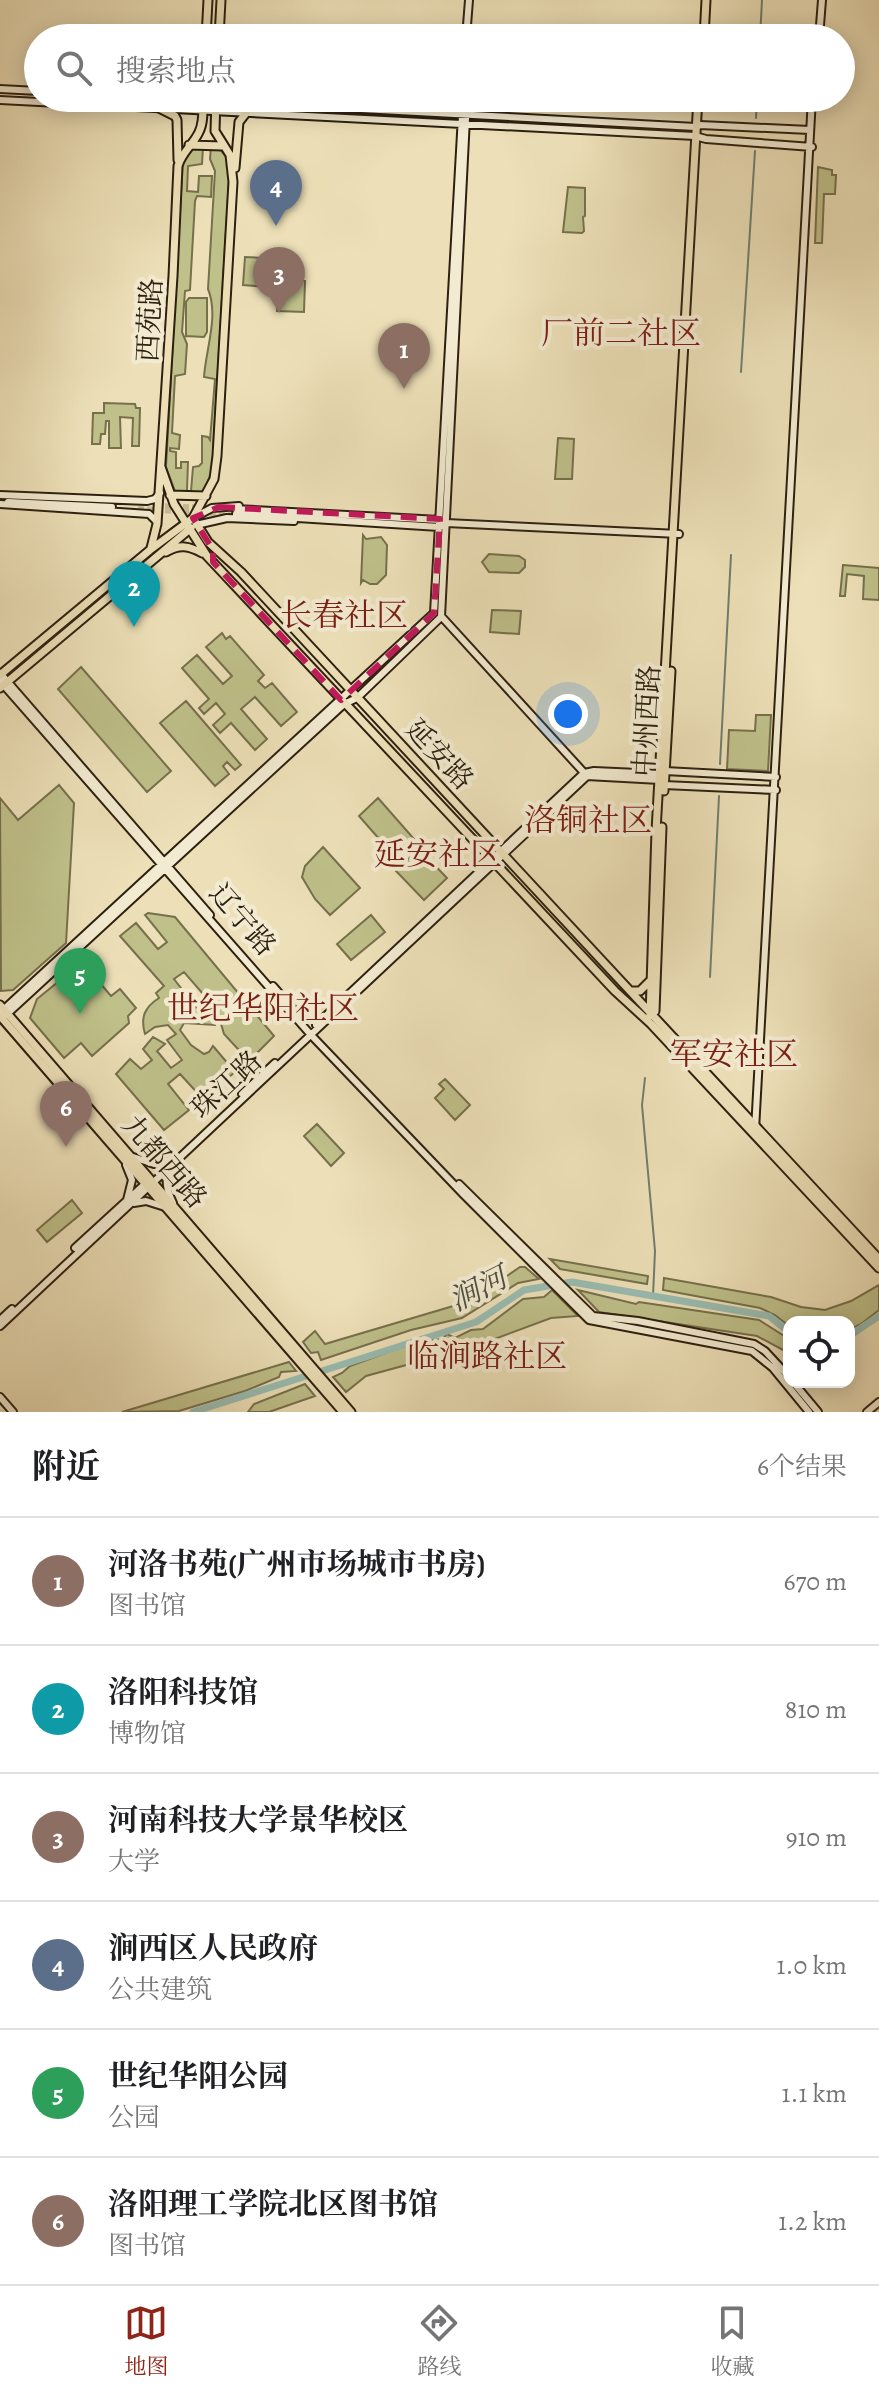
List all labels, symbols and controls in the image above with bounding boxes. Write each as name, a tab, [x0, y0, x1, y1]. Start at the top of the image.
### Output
search box	[24, 24, 855, 112]
icon: search	[52, 46, 96, 90]
text: 搜索地点	[116, 51, 236, 91]
pin: 4	[250, 160, 302, 226]
pin: 3	[253, 247, 305, 313]
street label: 西苑路	[129, 277, 171, 363]
district label: 厂前二社区	[541, 311, 701, 355]
pin: 1	[378, 323, 430, 389]
pin: 2	[108, 561, 160, 627]
district label: 长春社区	[280, 593, 408, 637]
street label: 中州西路	[625, 664, 669, 778]
your location	[548, 694, 588, 734]
street label: 延安路	[397, 711, 482, 798]
district label: 洛铜社区	[524, 798, 652, 842]
district label: 延安社区	[374, 832, 502, 876]
street label: 辽宁路	[200, 875, 284, 964]
pin: 5	[54, 948, 106, 1014]
district label: 世纪华阳社区	[167, 986, 359, 1030]
district label: 军安社区	[670, 1032, 798, 1076]
street label: 珠江路	[183, 1042, 270, 1127]
pin: 6	[40, 1081, 92, 1147]
street label: 九都西路	[113, 1107, 215, 1216]
water label: 涧河	[442, 1255, 518, 1320]
map controls	[783, 1316, 855, 1388]
button: locate	[783, 1316, 855, 1388]
district label: 临涧路社区	[407, 1334, 567, 1378]
text: 附近	[32, 1443, 100, 1490]
text: 6个结果	[757, 1449, 847, 1484]
text: 河洛书苑(广州市场城市书房)	[108, 1544, 485, 1584]
text: 1	[53, 1564, 63, 1599]
text: 670 m	[783, 1564, 847, 1599]
text: 图书馆	[108, 1588, 186, 1623]
text: 洛阳科技馆	[108, 1672, 258, 1712]
text: 2	[52, 1692, 64, 1727]
text: 810 m	[785, 1692, 847, 1727]
text: 博物馆	[108, 1716, 186, 1751]
text: 河南科技大学景华校区	[108, 1800, 408, 1840]
text: 3	[52, 1820, 64, 1855]
text: 910 m	[786, 1820, 847, 1855]
text: 大学	[108, 1844, 160, 1879]
text: 涧西区人民政府	[108, 1928, 318, 1968]
text: 4	[52, 1948, 64, 1983]
text: 1.0 km	[777, 1948, 847, 1983]
text: 公共建筑	[108, 1972, 212, 2007]
text: 世纪华阳公园	[108, 2056, 288, 2096]
text: 5	[52, 2076, 64, 2111]
text: 1.1 km	[782, 2076, 847, 2111]
text: 公园	[108, 2100, 160, 2135]
text: 洛阳理工学院北区图书馆	[108, 2184, 438, 2224]
text: 6	[52, 2204, 64, 2239]
text: 1.2 km	[778, 2204, 847, 2239]
text: 图书馆	[108, 2228, 186, 2263]
tab: 地图	[124, 2301, 169, 2382]
tab: 路线	[417, 2301, 462, 2382]
tab: 收藏	[710, 2301, 755, 2382]

